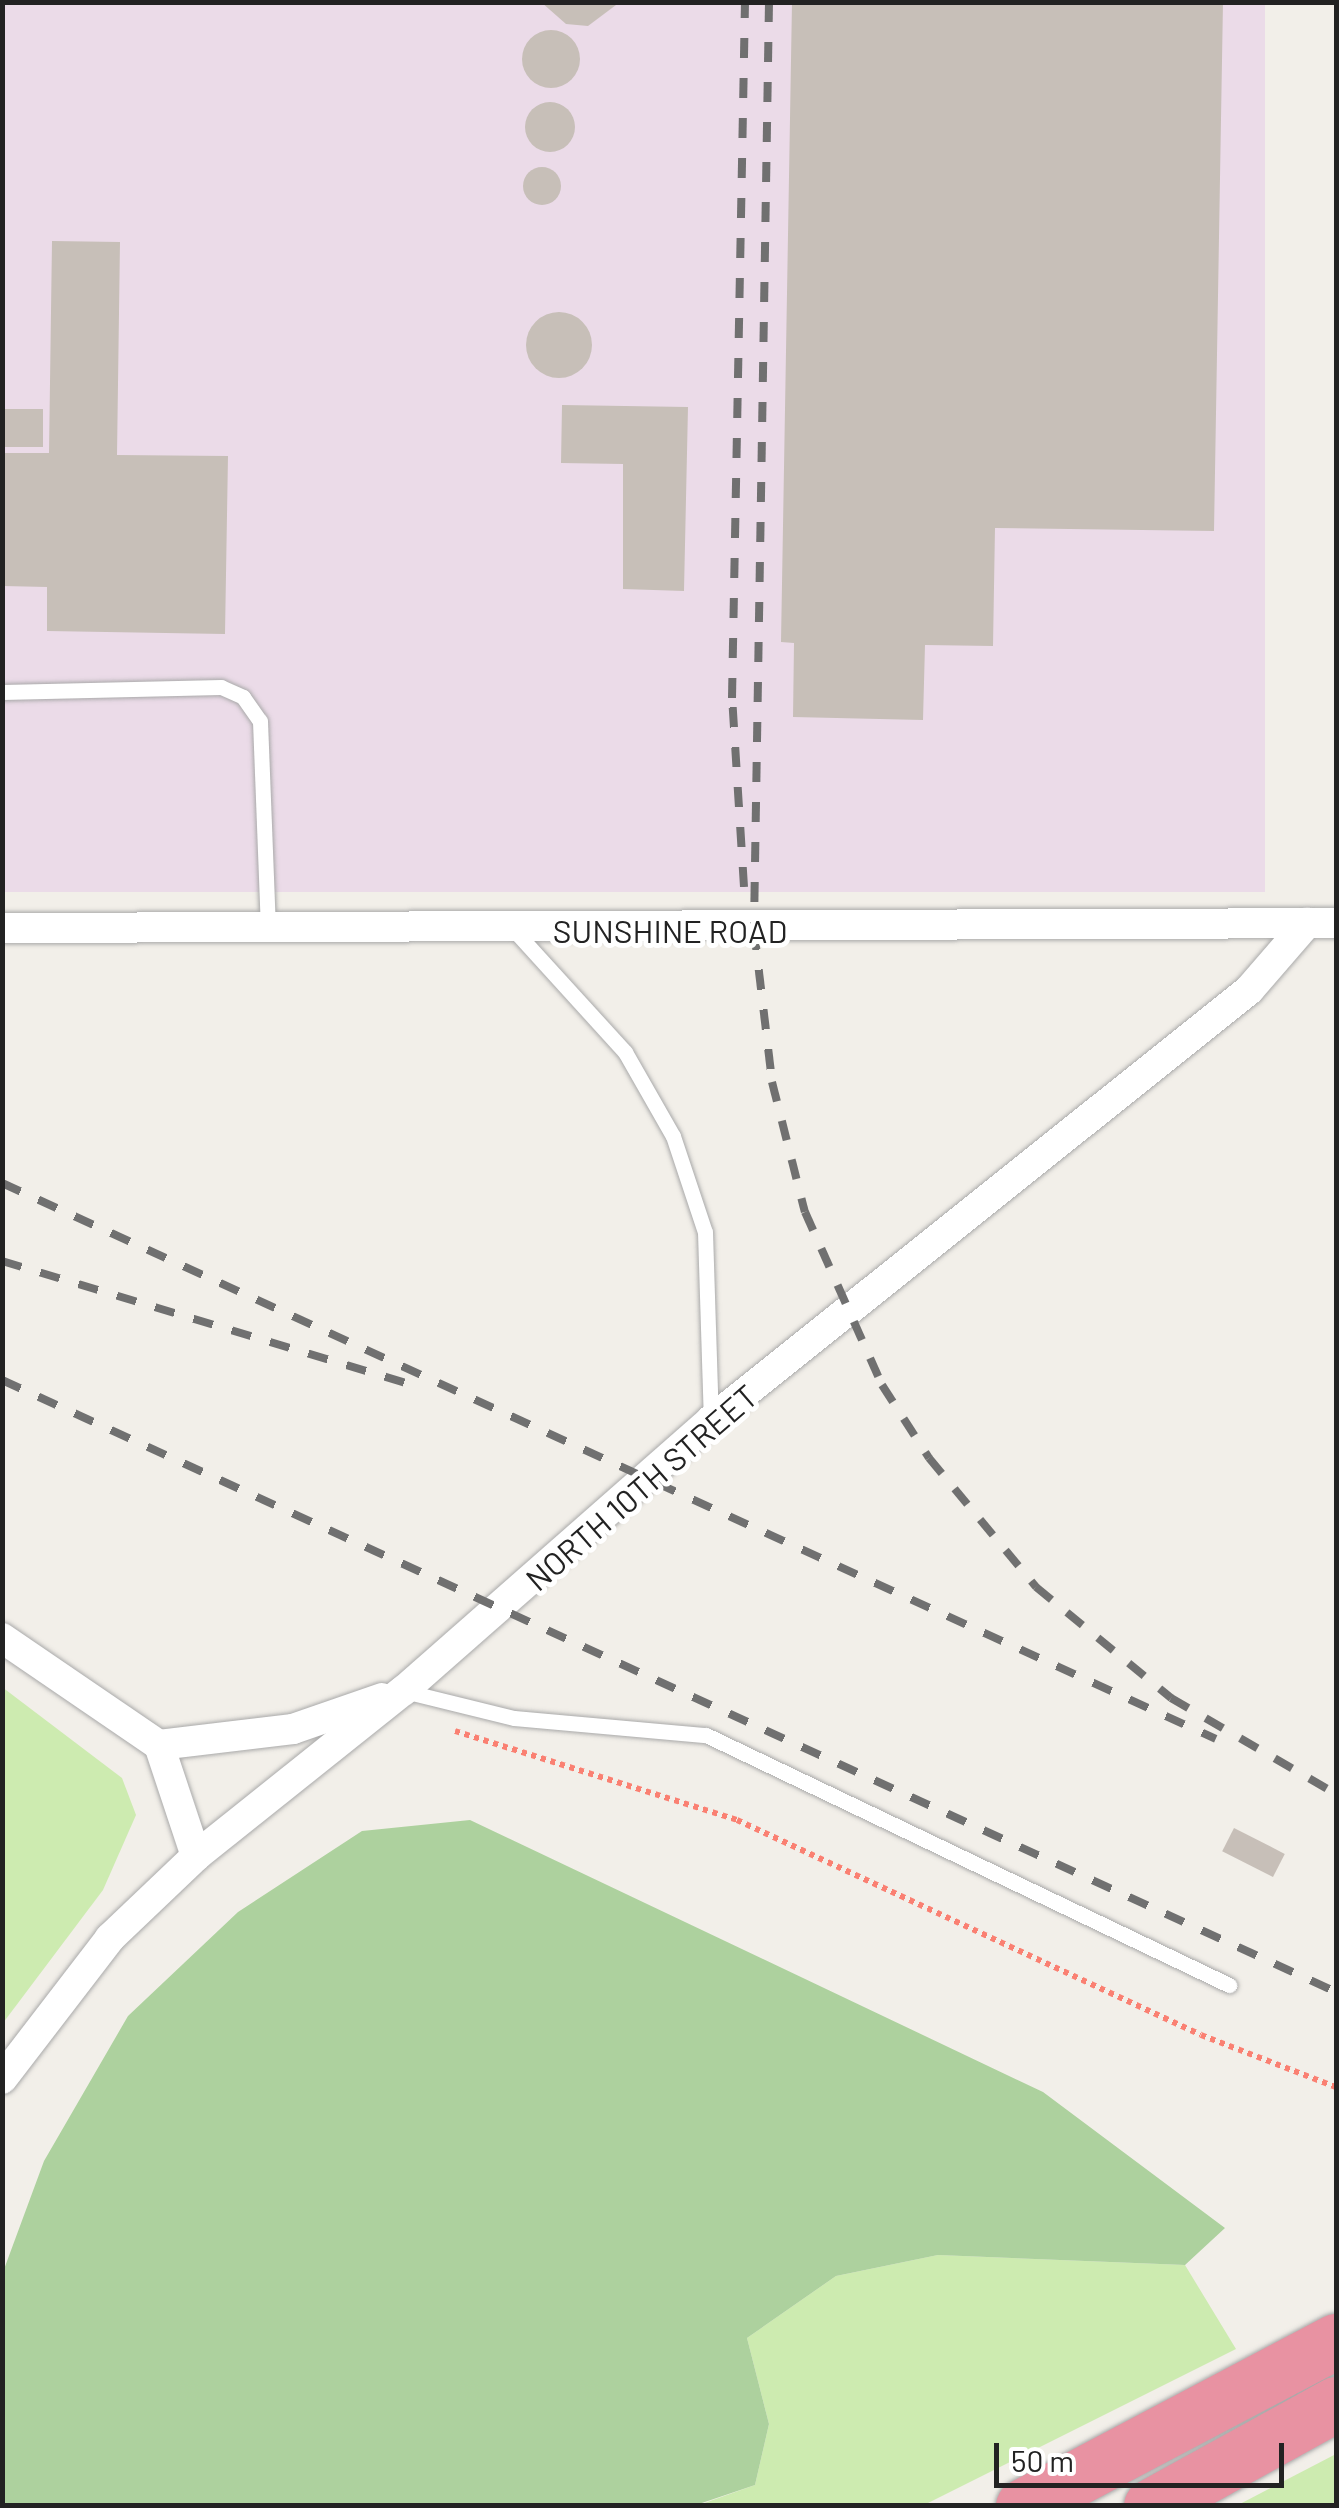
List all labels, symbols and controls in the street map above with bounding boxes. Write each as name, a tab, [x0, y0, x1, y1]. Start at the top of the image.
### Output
street label: SUNSHINE ROAD	[553, 911, 787, 949]
street label: NORTH 10TH STREET	[517, 1376, 765, 1598]
scale bar	[999, 2423, 1289, 2485]
text: 50 m	[1011, 2442, 1074, 2478]

